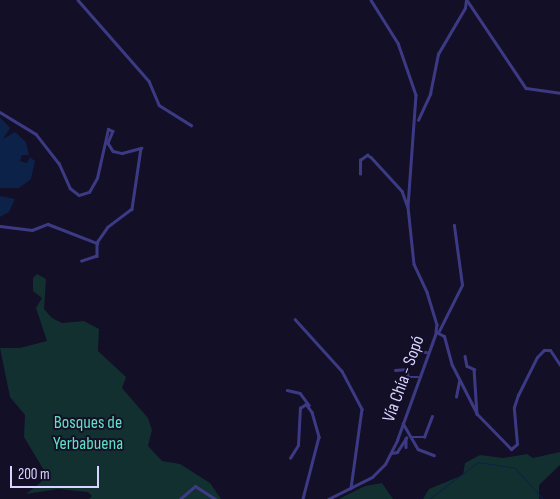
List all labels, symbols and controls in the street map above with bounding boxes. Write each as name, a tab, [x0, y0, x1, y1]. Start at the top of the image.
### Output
street label: Vía Chía - Sopó	[378, 333, 430, 425]
park label: Bosques de Yerbabuena	[53, 413, 123, 456]
scale bar	[12, 456, 101, 488]
text: 200 m	[18, 465, 50, 484]

